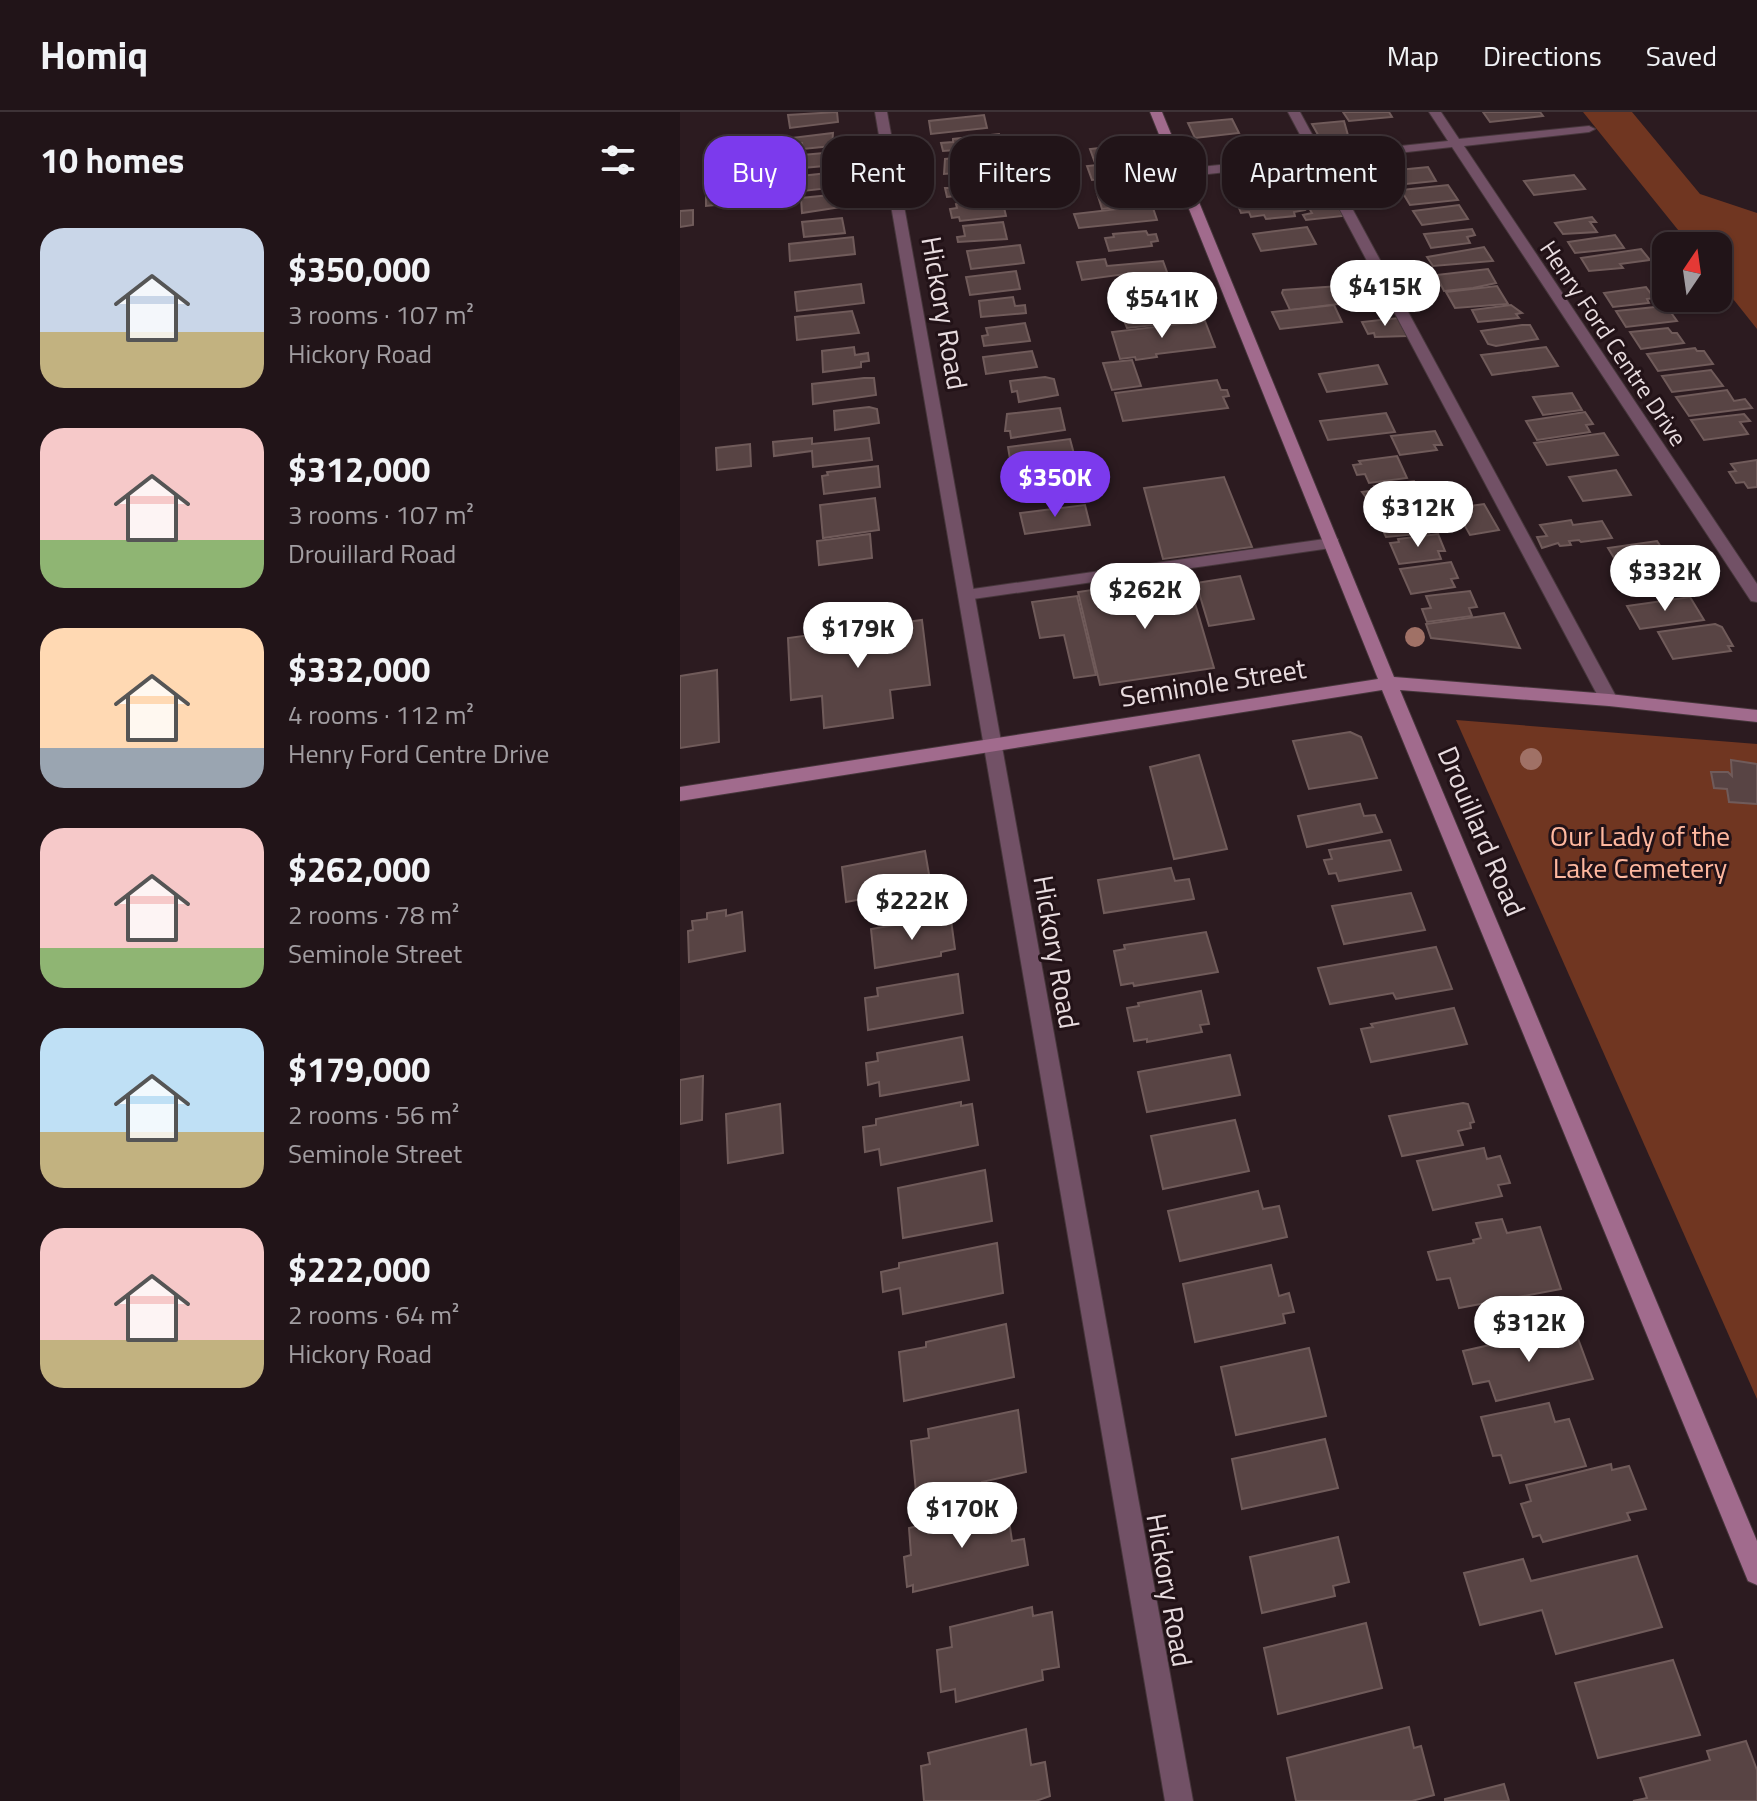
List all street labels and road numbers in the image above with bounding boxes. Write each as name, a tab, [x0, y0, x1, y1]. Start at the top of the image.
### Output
street label: Hickory Road	[910, 233, 980, 393]
street label: Henry Ford Centre Drive	[1532, 233, 1696, 453]
street label: Seminole Street	[1117, 646, 1309, 718]
street label: Drouillard Road	[1427, 739, 1537, 923]
street label: Hickory Road	[1022, 872, 1092, 1032]
street label: Hickory Road	[1135, 1510, 1205, 1670]

